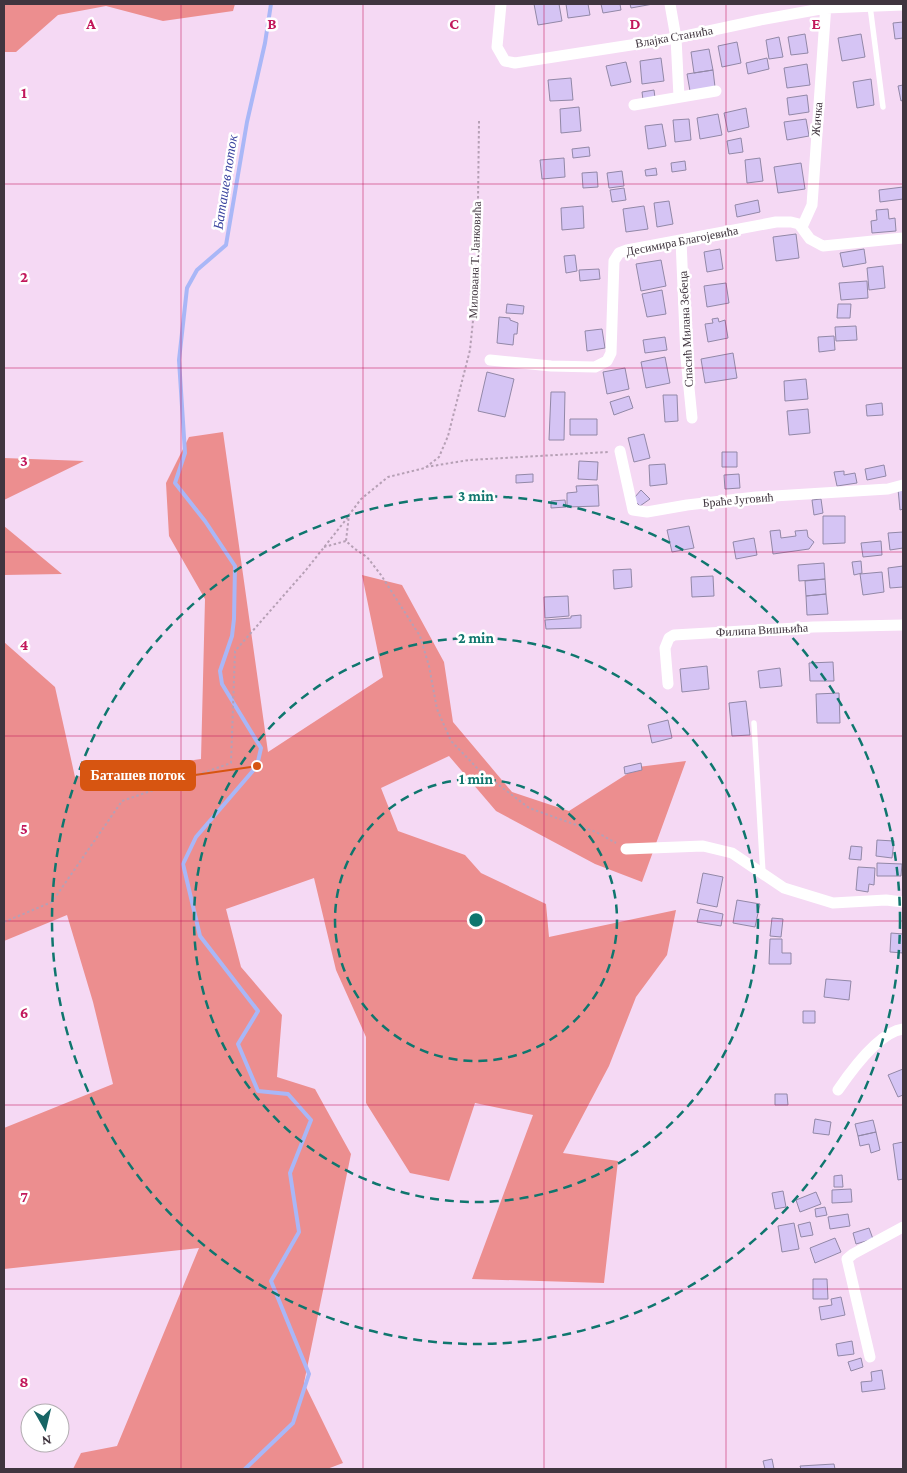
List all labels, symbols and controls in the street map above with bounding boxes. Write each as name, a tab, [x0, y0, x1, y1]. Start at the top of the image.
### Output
text: A	[85, 15, 96, 32]
text: B	[267, 15, 277, 32]
text: C	[449, 15, 459, 32]
text: D	[629, 15, 641, 32]
text: E	[811, 15, 821, 32]
street label: Влајка Станића	[634, 23, 715, 51]
text: 1	[21, 84, 27, 101]
street label: Жичка	[809, 101, 826, 137]
water label: Баташев поток	[209, 133, 240, 231]
street label: Милована Т. Јанковића	[466, 200, 484, 319]
street label: Десимира Благојевића	[625, 223, 740, 259]
text: 2	[20, 268, 28, 285]
street label: Спасић Милана Зебеца	[676, 270, 696, 388]
text: 3	[20, 452, 28, 469]
text: 3 min	[458, 488, 494, 504]
street label: Браће Југовић	[702, 490, 774, 510]
street label: Филипа Вишњића	[715, 621, 809, 639]
text: 2 min	[458, 630, 494, 646]
text: 4	[20, 636, 29, 653]
callout: Баташев поток	[81, 761, 195, 790]
text: Баташев поток	[91, 767, 186, 783]
text: 1 min	[459, 771, 493, 787]
text: 5	[20, 820, 28, 837]
centre of rings	[467, 911, 485, 929]
text: 6	[20, 1004, 28, 1021]
text: 7	[20, 1188, 28, 1205]
text: 8	[19, 1373, 29, 1390]
north arrow	[20, 1403, 70, 1453]
text: N	[41, 1432, 53, 1450]

